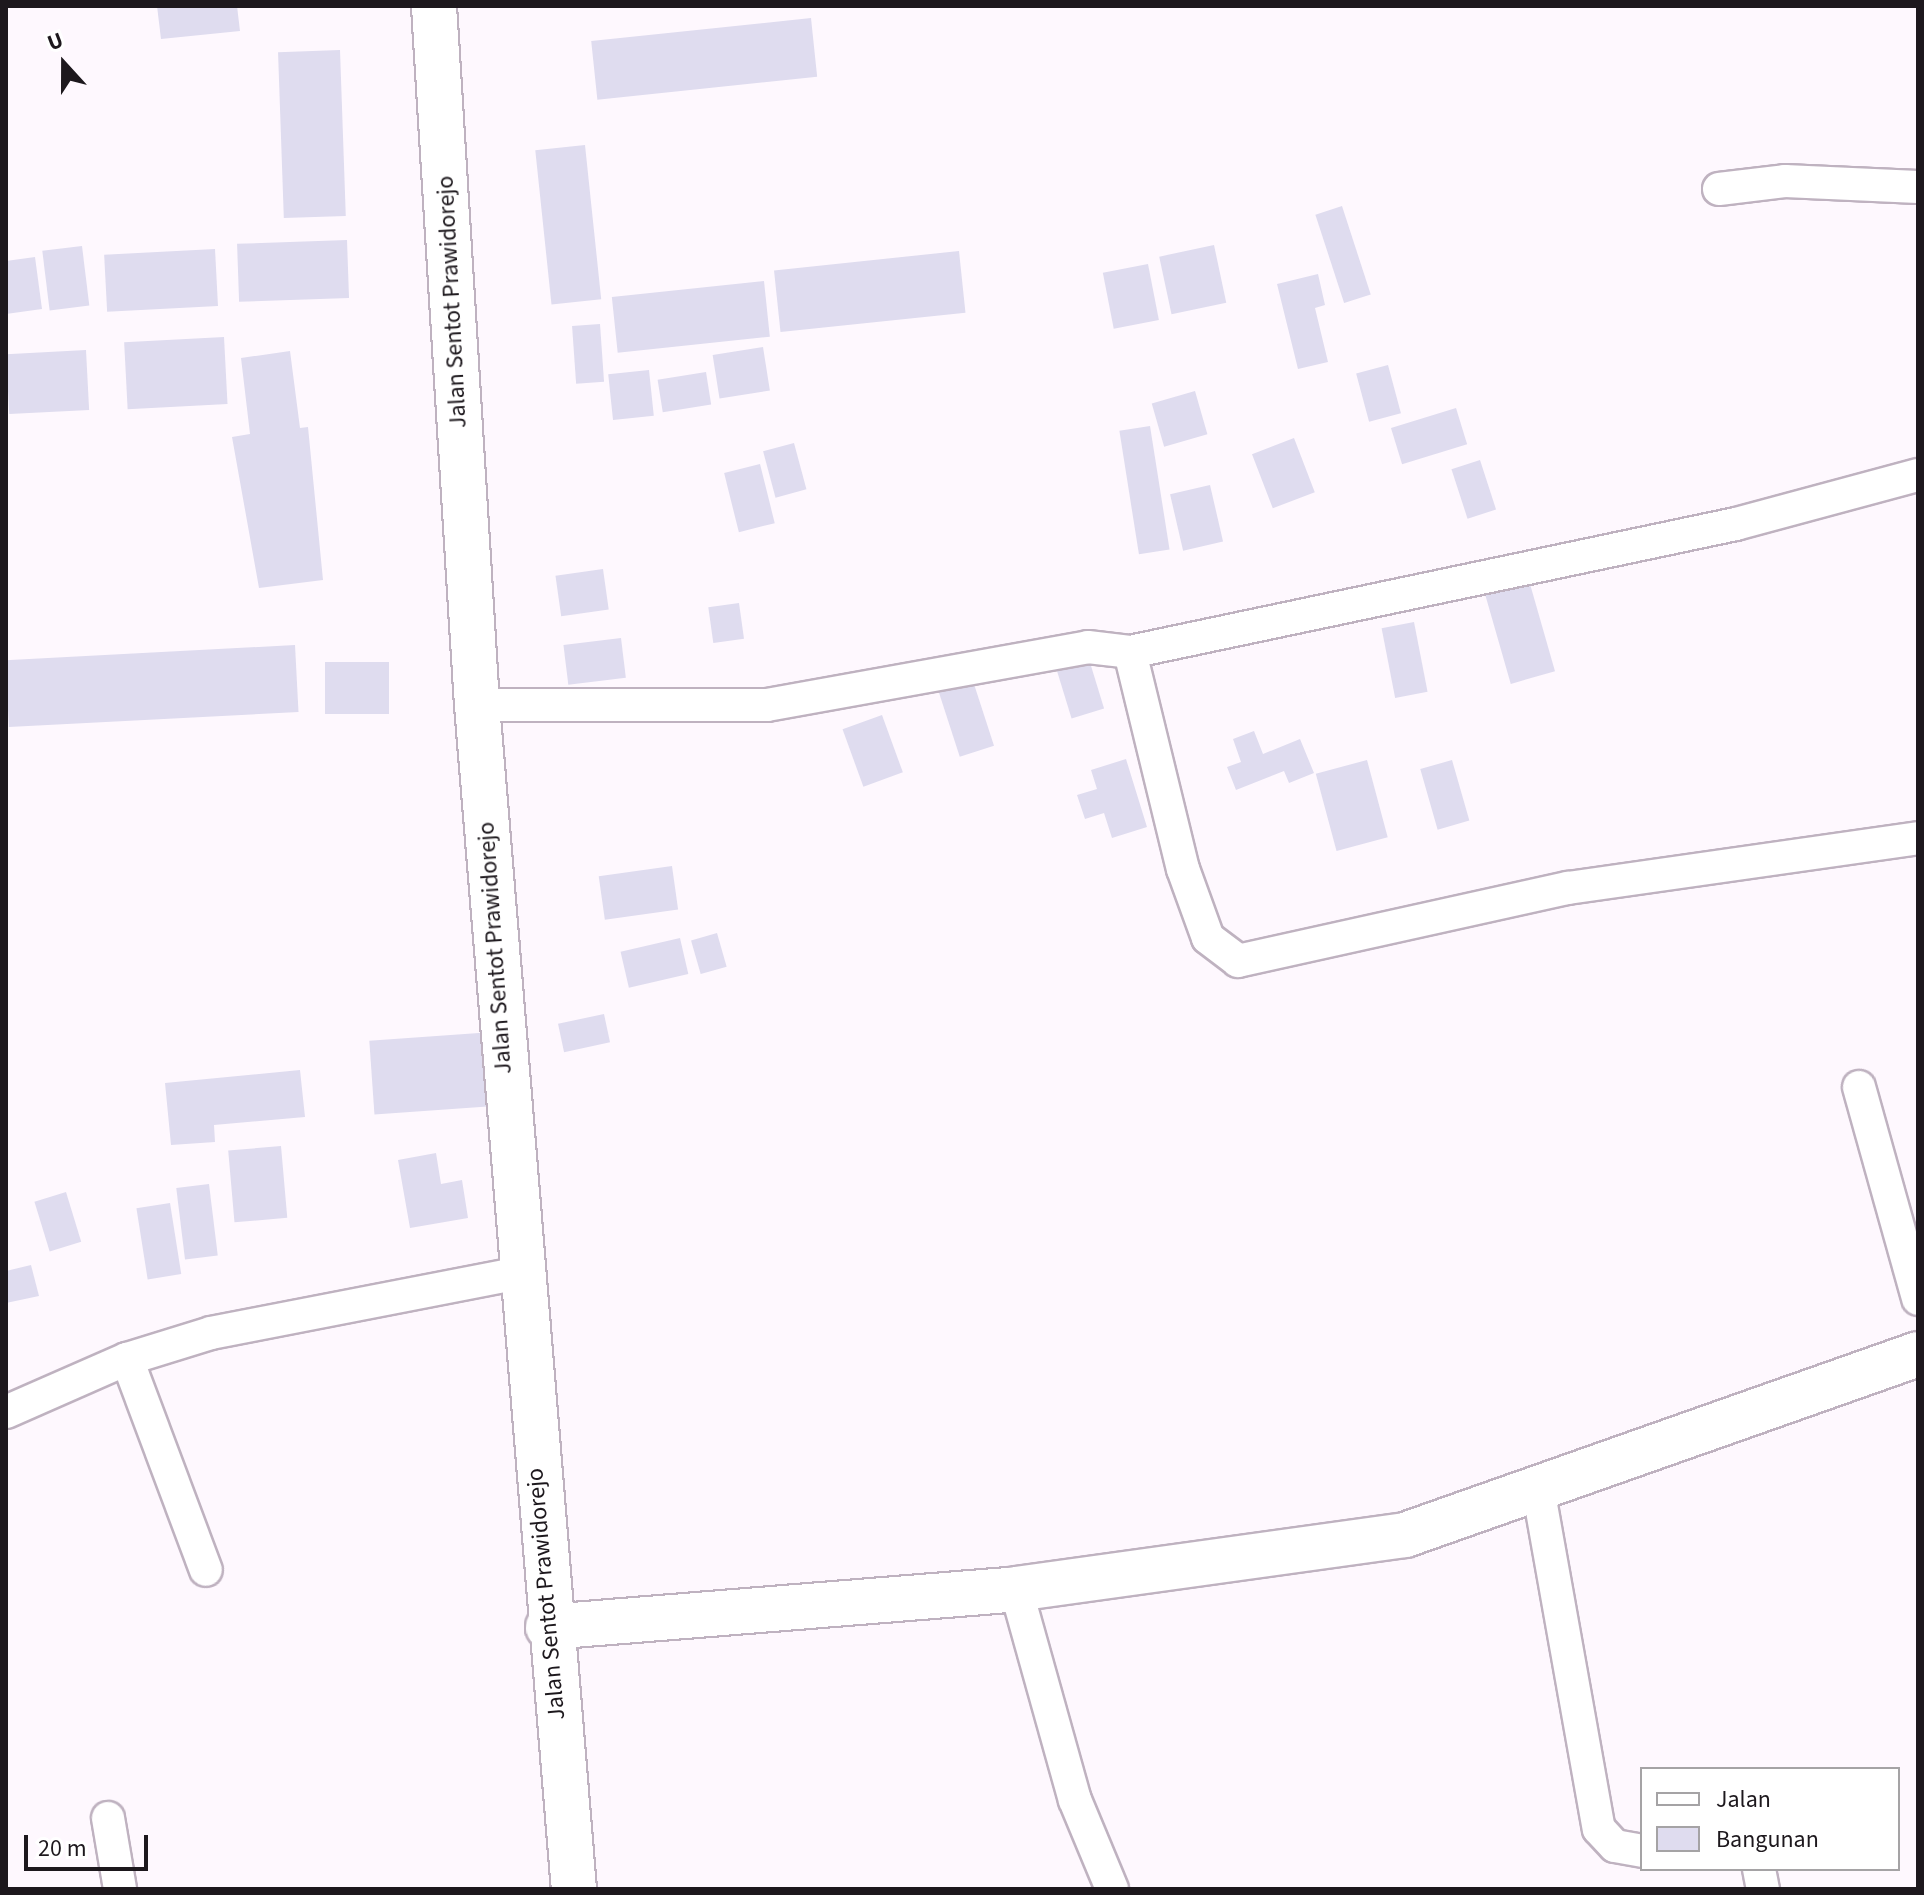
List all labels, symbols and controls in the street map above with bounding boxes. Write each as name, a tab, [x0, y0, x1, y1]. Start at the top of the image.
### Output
north arrow	[24, 24, 104, 104]
text: U	[43, 24, 68, 59]
street label: Jalan Sentot Prawidorejo	[431, 175, 473, 429]
street label: Jalan Sentot Prawidorejo	[472, 821, 518, 1075]
street label: Jalan Sentot Prawidorejo	[521, 1467, 571, 1721]
legend	[1640, 1767, 1900, 1871]
text: Jalan	[1716, 1782, 1771, 1817]
scale bar	[28, 1819, 152, 1869]
text: Bangunan	[1716, 1822, 1819, 1857]
text: 20 m	[38, 1831, 87, 1866]

